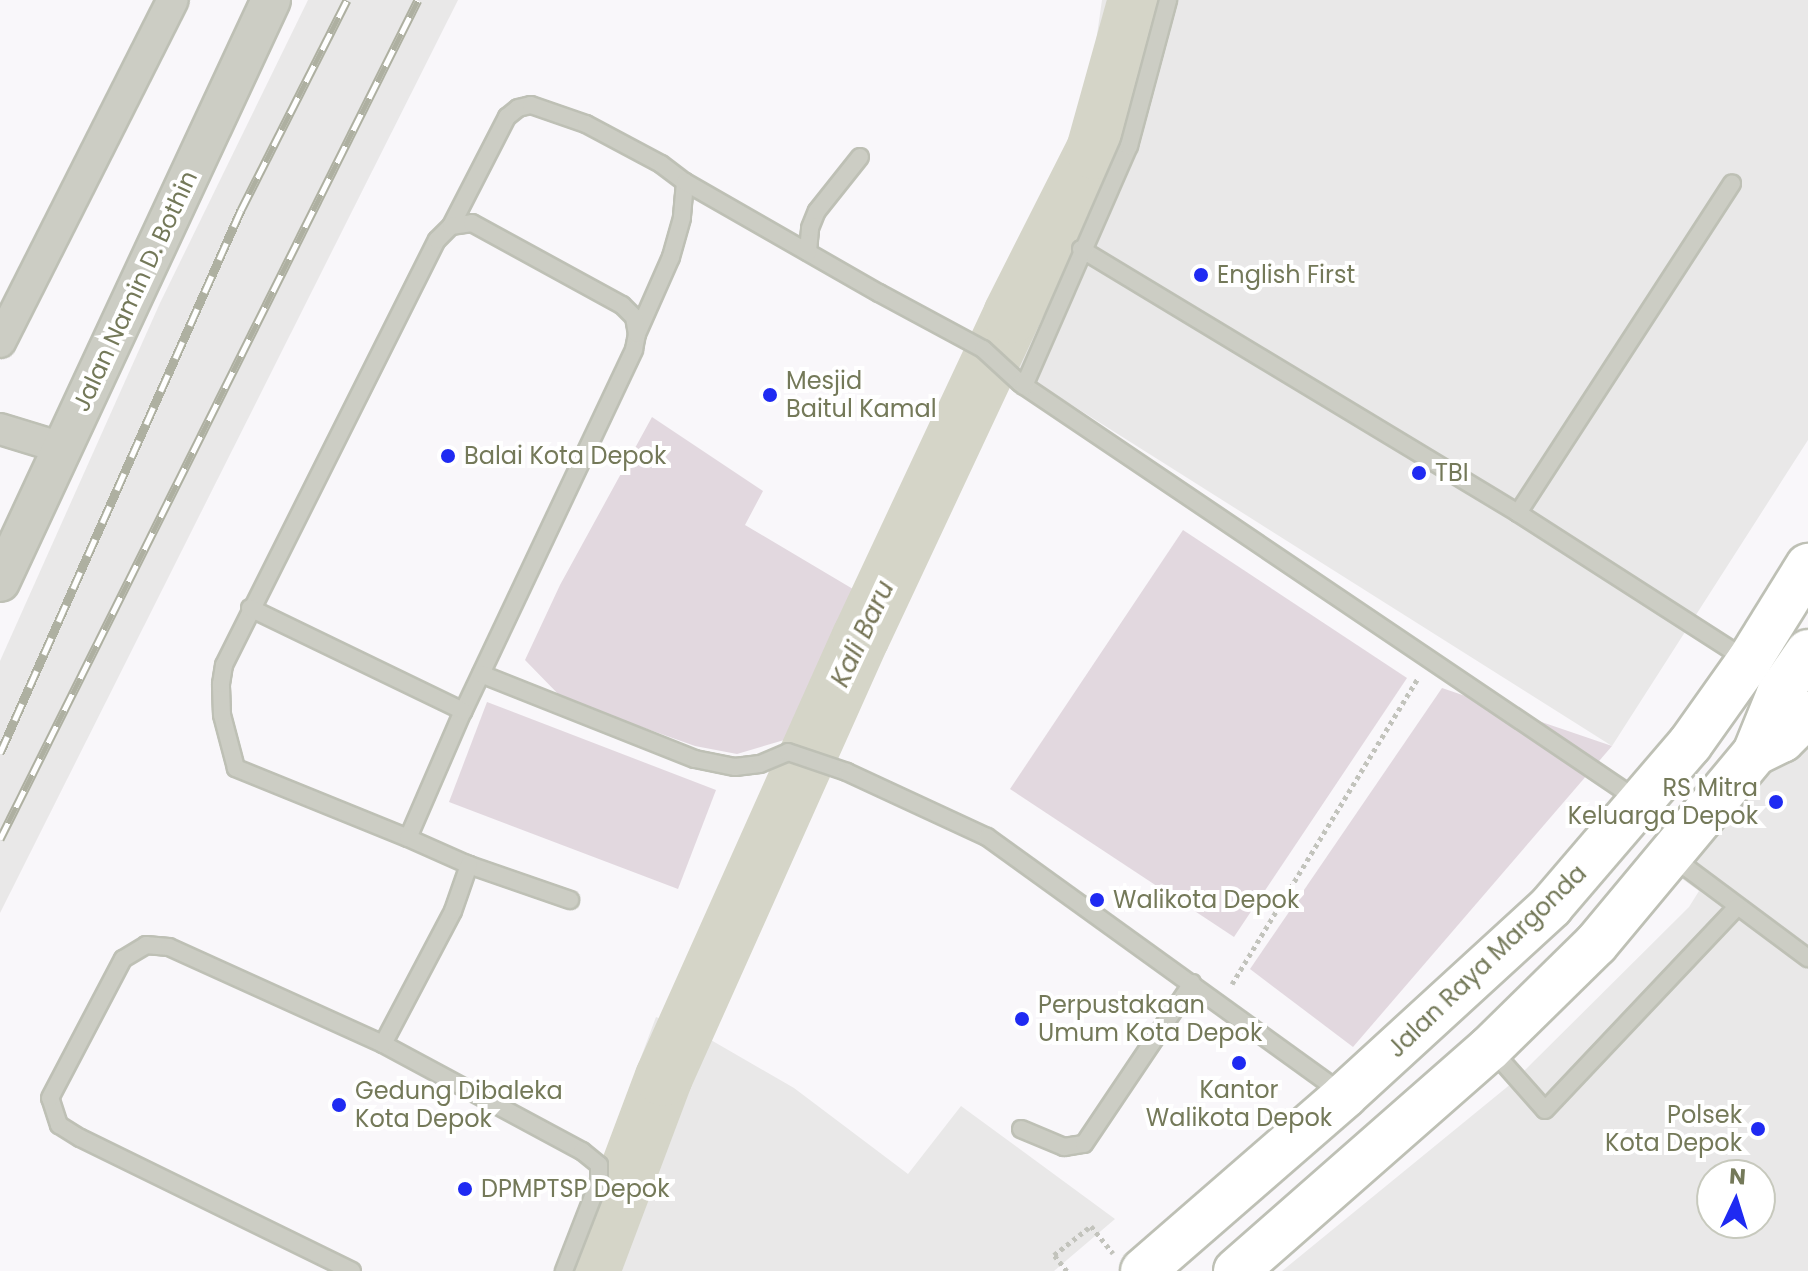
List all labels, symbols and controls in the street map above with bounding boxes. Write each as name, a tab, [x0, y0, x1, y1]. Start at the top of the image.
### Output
street label: Jalan Namin D. Bothin	[67, 166, 203, 416]
place label: English First	[1217, 261, 1355, 289]
marker: English First	[1192, 266, 1210, 284]
place label: Mesjid Baitul Kamal	[786, 367, 937, 423]
marker: Mesjid Baitul Kamal	[761, 386, 779, 404]
place label: Balai Kota Depok	[464, 442, 666, 470]
marker: Balai Kota Depok	[439, 447, 457, 465]
place label: TBI	[1435, 459, 1469, 487]
marker: TBI	[1410, 464, 1428, 482]
water label: Kali Baru	[825, 576, 901, 692]
place label: RS Mitra Keluarga Depok	[1568, 774, 1758, 830]
marker: RS Mitra Keluarga Depok	[1765, 791, 1787, 813]
street label: Jalan Raya Margonda	[1382, 859, 1592, 1063]
place label: Walikota Depok	[1113, 886, 1299, 914]
marker: Walikota Depok	[1088, 891, 1106, 909]
place label: Perpustakaan Umum Kota Depok	[1038, 991, 1262, 1047]
marker: Perpustakaan Umum Kota Depok	[1013, 1010, 1031, 1028]
marker: Kantor Walikota Depok	[1230, 1054, 1248, 1072]
place label: Kantor Walikota Depok	[1146, 1076, 1332, 1132]
place label: Gedung Dibaleka Kota Depok	[355, 1077, 563, 1133]
marker: Gedung Dibaleka Kota Depok	[330, 1096, 348, 1114]
place label: Polsek Kota Depok	[1605, 1101, 1742, 1157]
marker: Polsek Kota Depok	[1749, 1120, 1767, 1138]
north arrow	[1696, 1159, 1776, 1239]
text: N	[1728, 1161, 1747, 1193]
place label: DPMPTSP Depok	[481, 1175, 670, 1203]
marker: DPMPTSP Depok	[456, 1180, 474, 1198]

